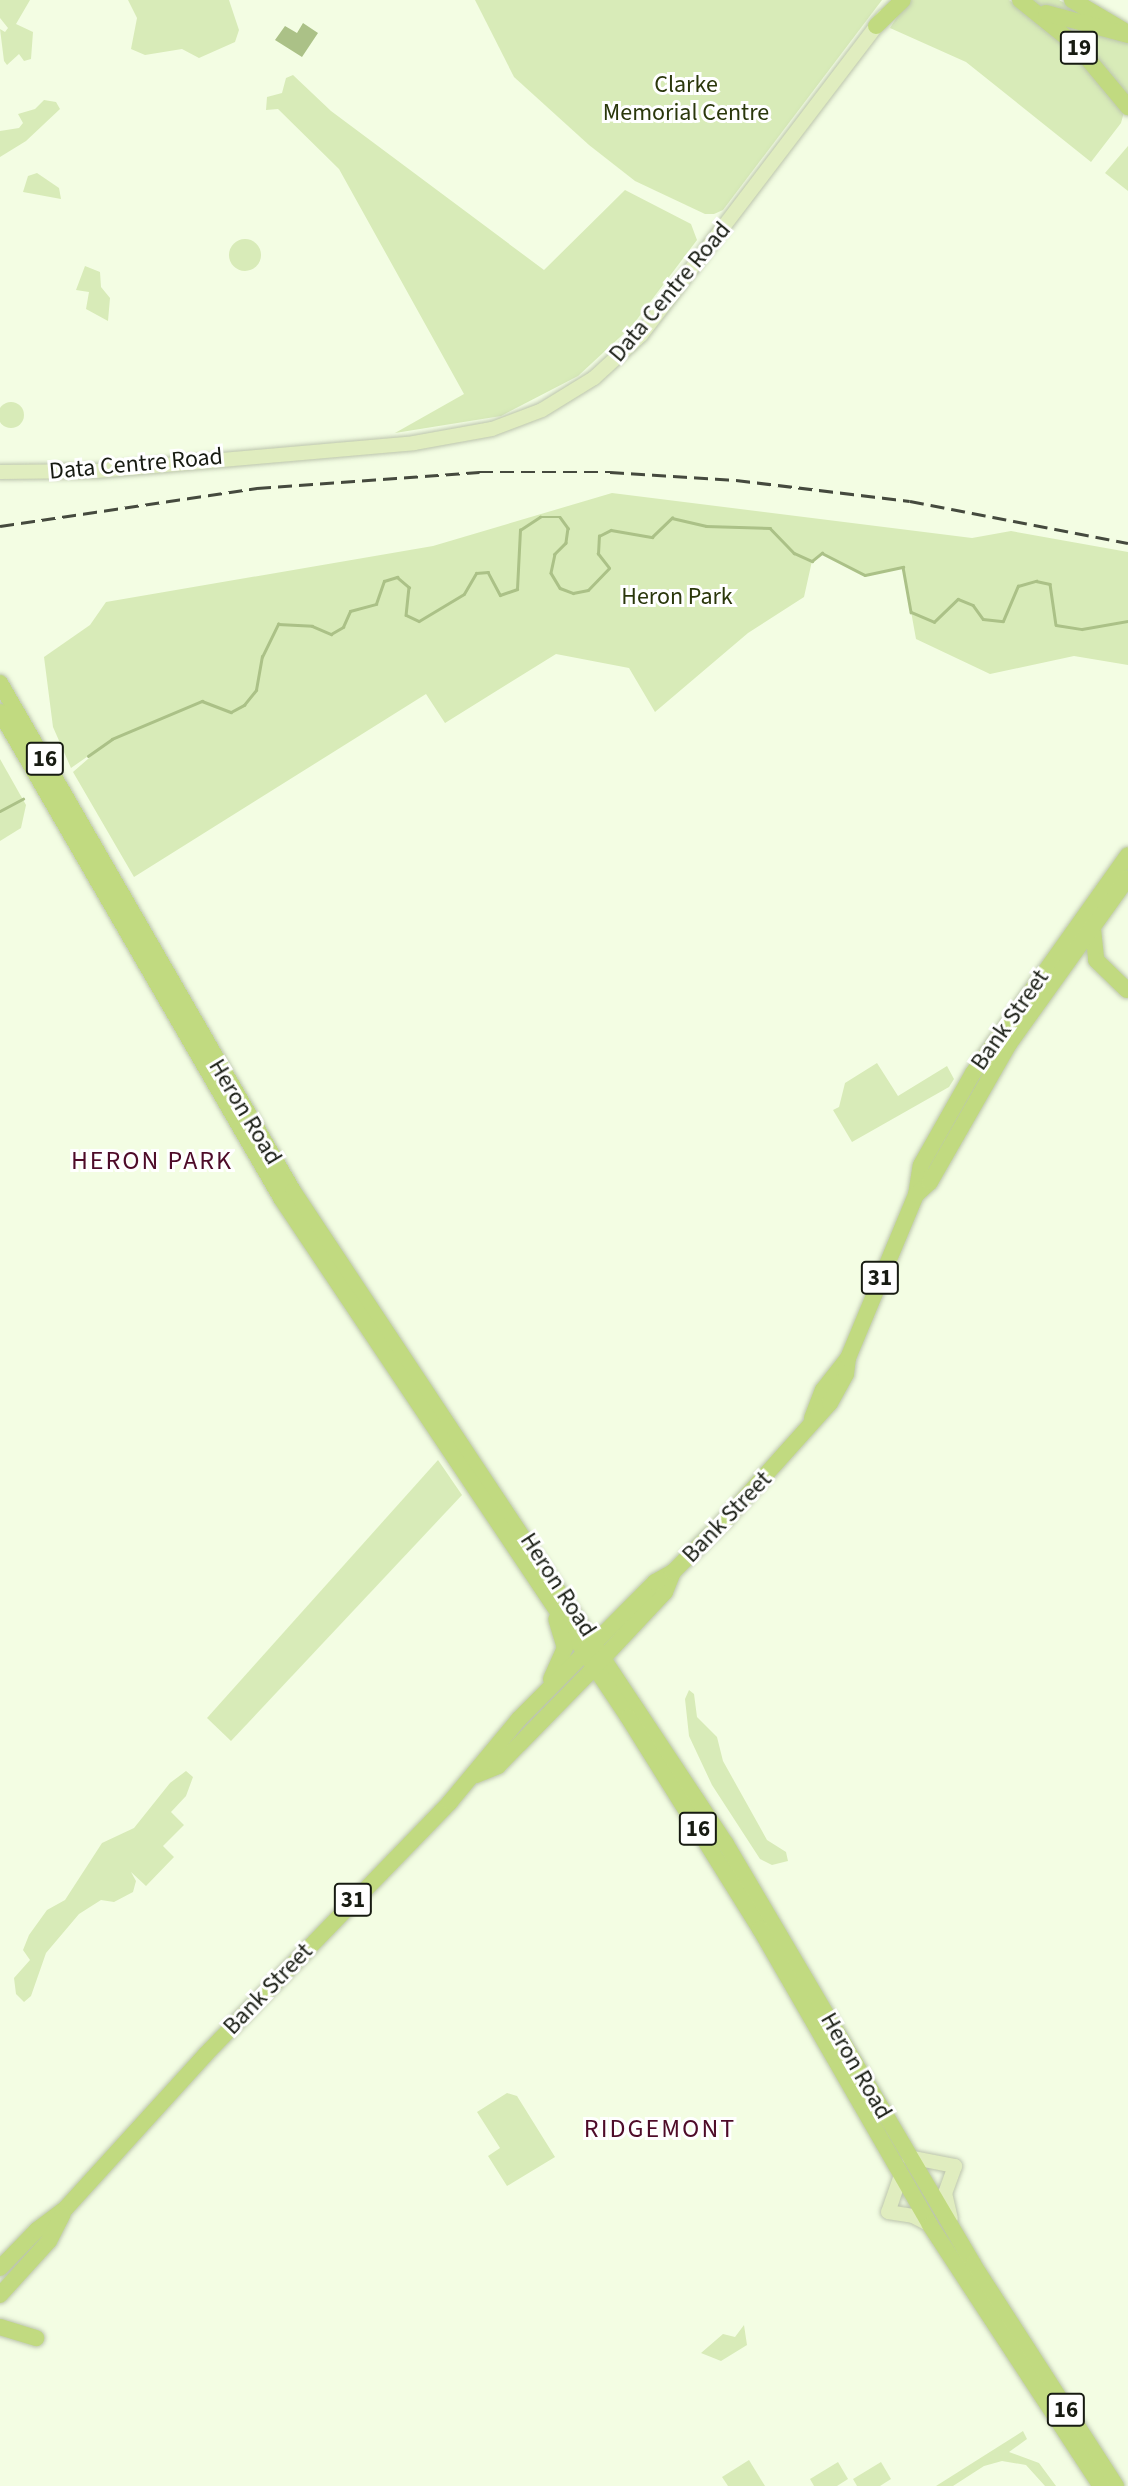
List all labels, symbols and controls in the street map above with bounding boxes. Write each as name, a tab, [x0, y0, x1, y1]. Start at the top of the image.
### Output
road number: 19	[1060, 28, 1098, 68]
park label: Clarke Memorial Centre	[603, 71, 769, 127]
street label: Data Centre Road	[603, 216, 737, 368]
street label: Data Centre Road	[48, 442, 224, 486]
park label: Heron Park	[621, 583, 733, 611]
road number: 16	[26, 740, 64, 778]
street label: Bank Street	[965, 964, 1055, 1076]
street label: Heron Road	[202, 1054, 288, 1170]
district label: HERON PARK	[72, 1145, 232, 1177]
road number: 31	[861, 1259, 899, 1298]
street label: Bank Street	[676, 1465, 778, 1569]
street label: Heron Road	[514, 1528, 602, 1642]
road number: 16	[679, 1810, 717, 1848]
road number: 31	[334, 1881, 372, 1920]
street label: Bank Street	[217, 1937, 319, 2041]
street label: Heron Road	[814, 2008, 898, 2124]
district label: RIDGEMONT	[585, 2113, 735, 2145]
road number: 16	[1047, 2390, 1085, 2430]

